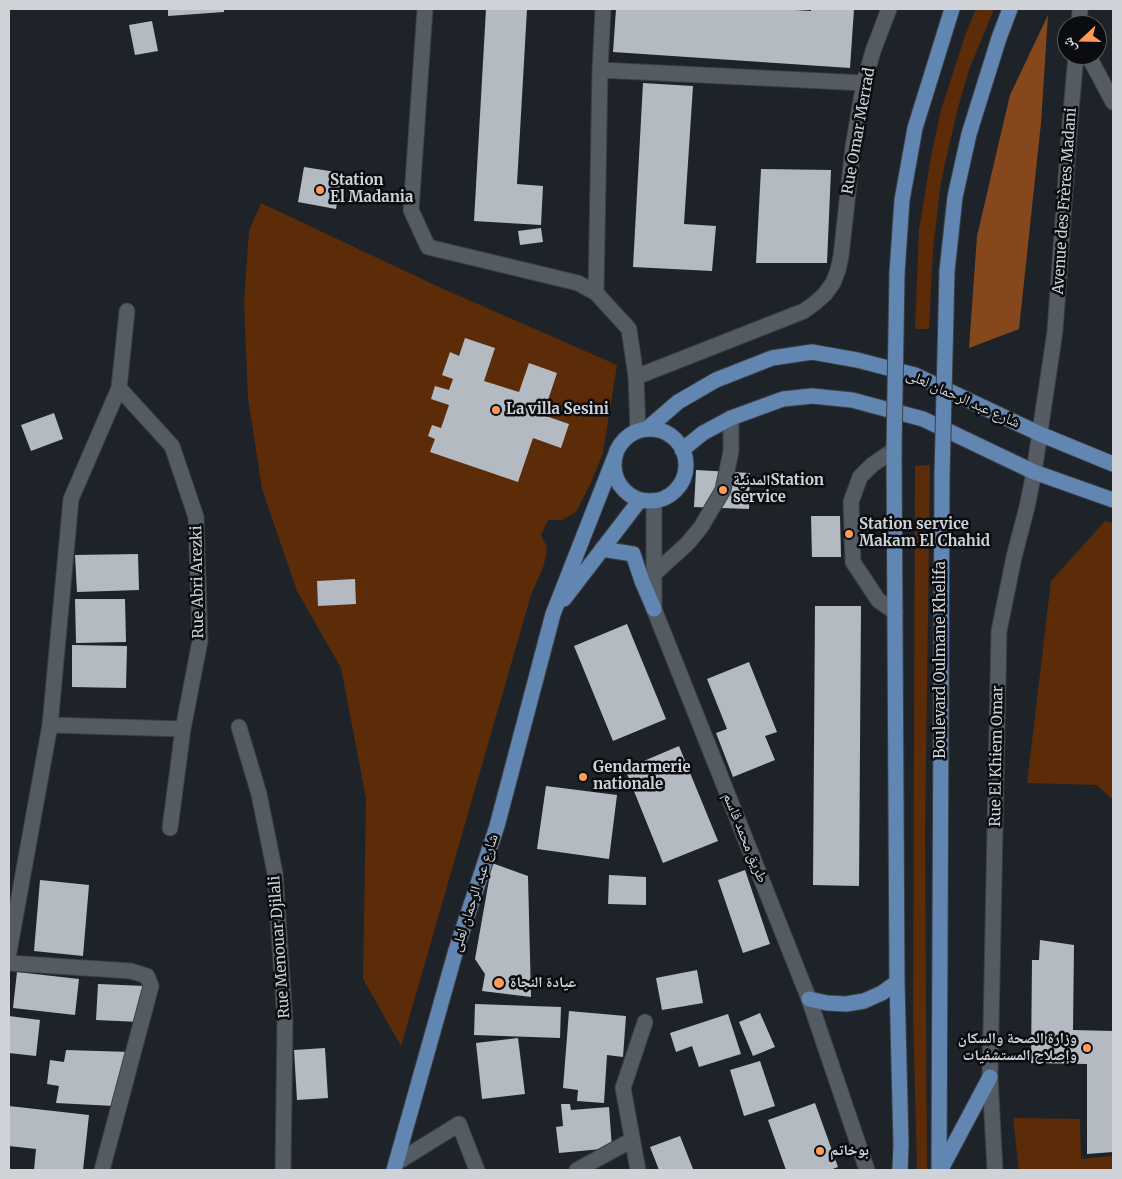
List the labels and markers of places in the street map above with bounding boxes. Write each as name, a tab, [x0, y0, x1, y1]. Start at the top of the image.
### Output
place label: Station El Madania	[330, 172, 413, 207]
marker: Station El Madania	[314, 184, 326, 196]
place label: La villa Sesini	[506, 401, 609, 419]
marker: La villa Sesini	[490, 404, 502, 416]
place label: المدنيةStation service	[733, 472, 824, 507]
marker: المدنيةStation service	[717, 484, 729, 496]
place label: Station service Makam El Chahid	[859, 516, 990, 551]
marker: Station service Makam El Chahid	[843, 528, 855, 540]
place label: Gendarmerie nationale	[593, 759, 691, 794]
marker: Gendarmerie nationale	[577, 771, 589, 783]
place label: عيادة النجاة	[510, 974, 576, 992]
marker: عيادة النجاة	[492, 976, 506, 990]
place label: وزارة الصحة والسكان وإصلاح المستشفيات	[958, 1030, 1077, 1065]
marker: وزارة الصحة والسكان وإصلاح المستشفيات	[1081, 1042, 1093, 1054]
place label: بوخاتم	[830, 1142, 869, 1160]
marker: بوخاتم	[814, 1145, 826, 1157]

